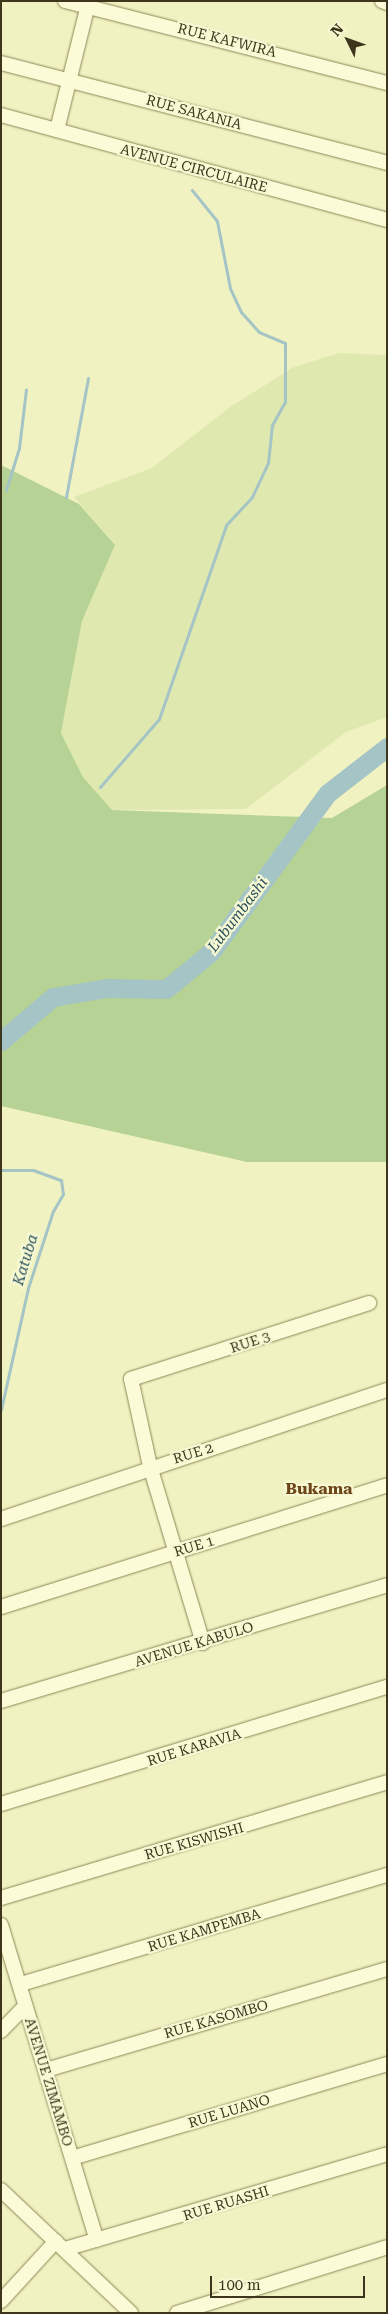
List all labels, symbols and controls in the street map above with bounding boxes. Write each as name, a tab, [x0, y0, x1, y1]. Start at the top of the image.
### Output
north arrow	[323, 15, 373, 65]
street label: RUE KAFWIRA	[176, 20, 278, 60]
text: N	[327, 21, 346, 39]
street label: RUE SAKANIA	[144, 91, 244, 133]
street label: AVENUE CIRCULAIRE	[119, 140, 269, 196]
water label: Lubumbashi	[204, 874, 272, 956]
water label: Katuba	[10, 1232, 42, 1288]
street label: RUE 3	[228, 1328, 272, 1356]
street label: RUE 2	[171, 1439, 215, 1467]
district label: Bukama	[286, 1479, 352, 1499]
street label: RUE 1	[172, 1532, 216, 1560]
street label: AVENUE KABULO	[133, 1618, 255, 1670]
street label: RUE KARAVIA	[145, 1725, 243, 1769]
street label: RUE KISWISHI	[142, 1819, 246, 1863]
street label: RUE KAMPEMBA	[146, 1905, 262, 1955]
street label: RUE KASOMBO	[162, 1996, 270, 2042]
street label: AVENUE ZIMAMBO	[21, 2016, 77, 2148]
street label: RUE LUANO	[186, 2091, 272, 2131]
street label: RUE RUASHI	[181, 2182, 271, 2224]
scale bar	[213, 2266, 368, 2298]
text: 100 m	[218, 2276, 261, 2294]

